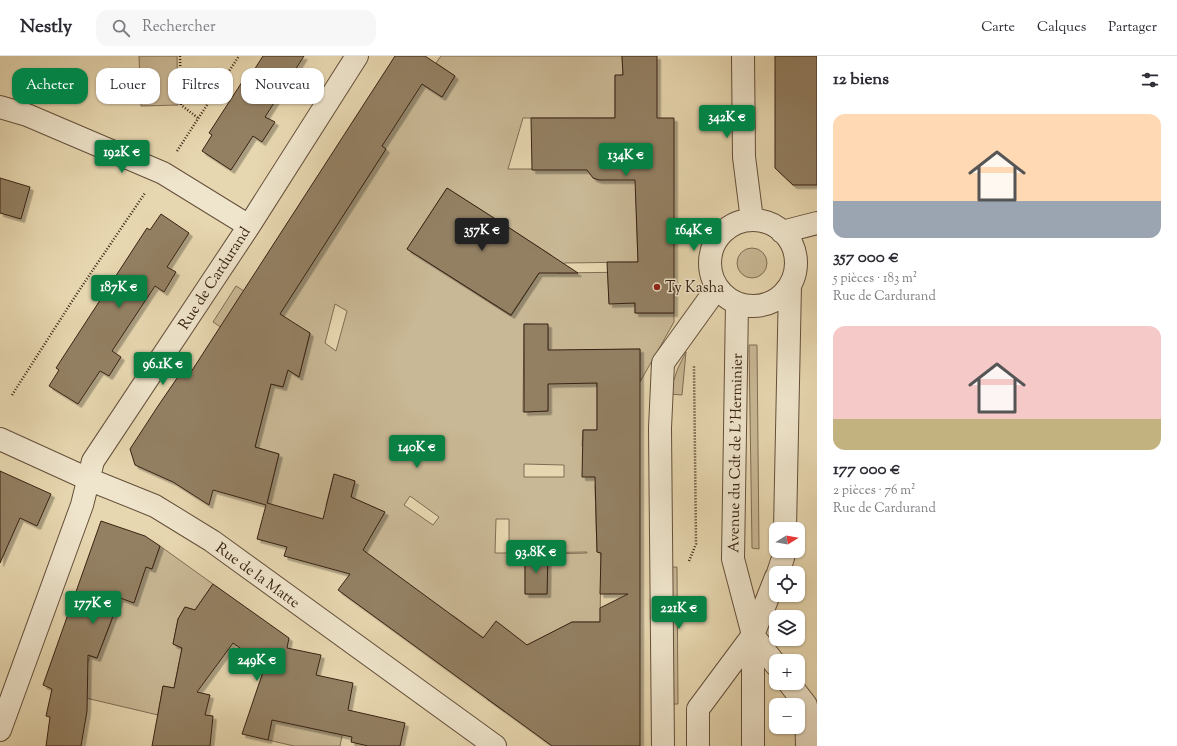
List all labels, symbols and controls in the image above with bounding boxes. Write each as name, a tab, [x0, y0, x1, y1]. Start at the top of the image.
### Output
search box	[96, 10, 376, 46]
text: Nestly	[20, 14, 72, 41]
icon: search	[110, 17, 132, 39]
text: Rechercher	[142, 17, 216, 38]
text: Carte	[981, 18, 1015, 38]
text: Calques	[1037, 18, 1086, 38]
text: Partager	[1108, 18, 1157, 38]
chip: Acheter	[12, 68, 88, 104]
chip: Louer	[96, 68, 160, 104]
chip: Filtres	[168, 68, 233, 104]
chip: Nouveau	[241, 68, 324, 104]
text: 12 biens	[833, 68, 889, 92]
icon: filters	[1139, 69, 1161, 91]
pin: 342K €	[694, 105, 760, 139]
text: 342K €	[708, 109, 746, 127]
pin: 192K €	[89, 140, 155, 174]
icon: home	[961, 140, 1033, 212]
pin: 134K €	[593, 143, 659, 177]
text: 192K €	[104, 144, 140, 162]
text: 134K €	[608, 147, 644, 165]
pin: 357K €	[449, 218, 515, 252]
pin: 164K €	[661, 218, 727, 252]
text: 357K €	[464, 222, 500, 240]
text: 164K €	[675, 222, 713, 240]
street label: Rue de Cardurand	[174, 223, 257, 334]
text: 357 000 €	[833, 246, 899, 270]
text: 5 pièces · 183 m²	[833, 270, 917, 288]
pin: 187K €	[86, 275, 152, 309]
place label: Ty Kasha	[665, 278, 724, 299]
text: 187K €	[100, 279, 138, 297]
marker: Ty Kasha	[652, 282, 662, 292]
text: Rue de Cardurand	[833, 288, 936, 306]
pin: 96.1K €	[126, 352, 200, 386]
icon: home	[961, 352, 1033, 424]
street label: Avenue du Cdt de L'Herminier	[724, 353, 749, 553]
text: 96.1K €	[143, 356, 183, 374]
pin: 140K €	[384, 435, 450, 469]
text: 140K €	[398, 439, 436, 457]
text: 177 000 €	[833, 458, 900, 482]
text: 2 pièces · 76 m²	[833, 482, 916, 500]
text: Rue de Cardurand	[833, 500, 936, 518]
north arrow	[769, 522, 805, 558]
map controls	[769, 522, 805, 734]
street label: Rue de la Matte	[211, 538, 304, 614]
pin: 93.8K €	[499, 540, 573, 574]
text: 93.8K €	[515, 544, 557, 562]
button: locate	[769, 566, 805, 602]
pin: 177K €	[60, 591, 126, 625]
text: 177K €	[74, 595, 112, 613]
pin: 221K €	[646, 596, 712, 630]
text: 221K €	[661, 600, 697, 618]
button: layers	[769, 610, 805, 646]
pin: 249K €	[224, 648, 290, 682]
text: 249K €	[237, 652, 277, 670]
button: +	[769, 654, 805, 690]
button: −	[769, 698, 805, 734]

